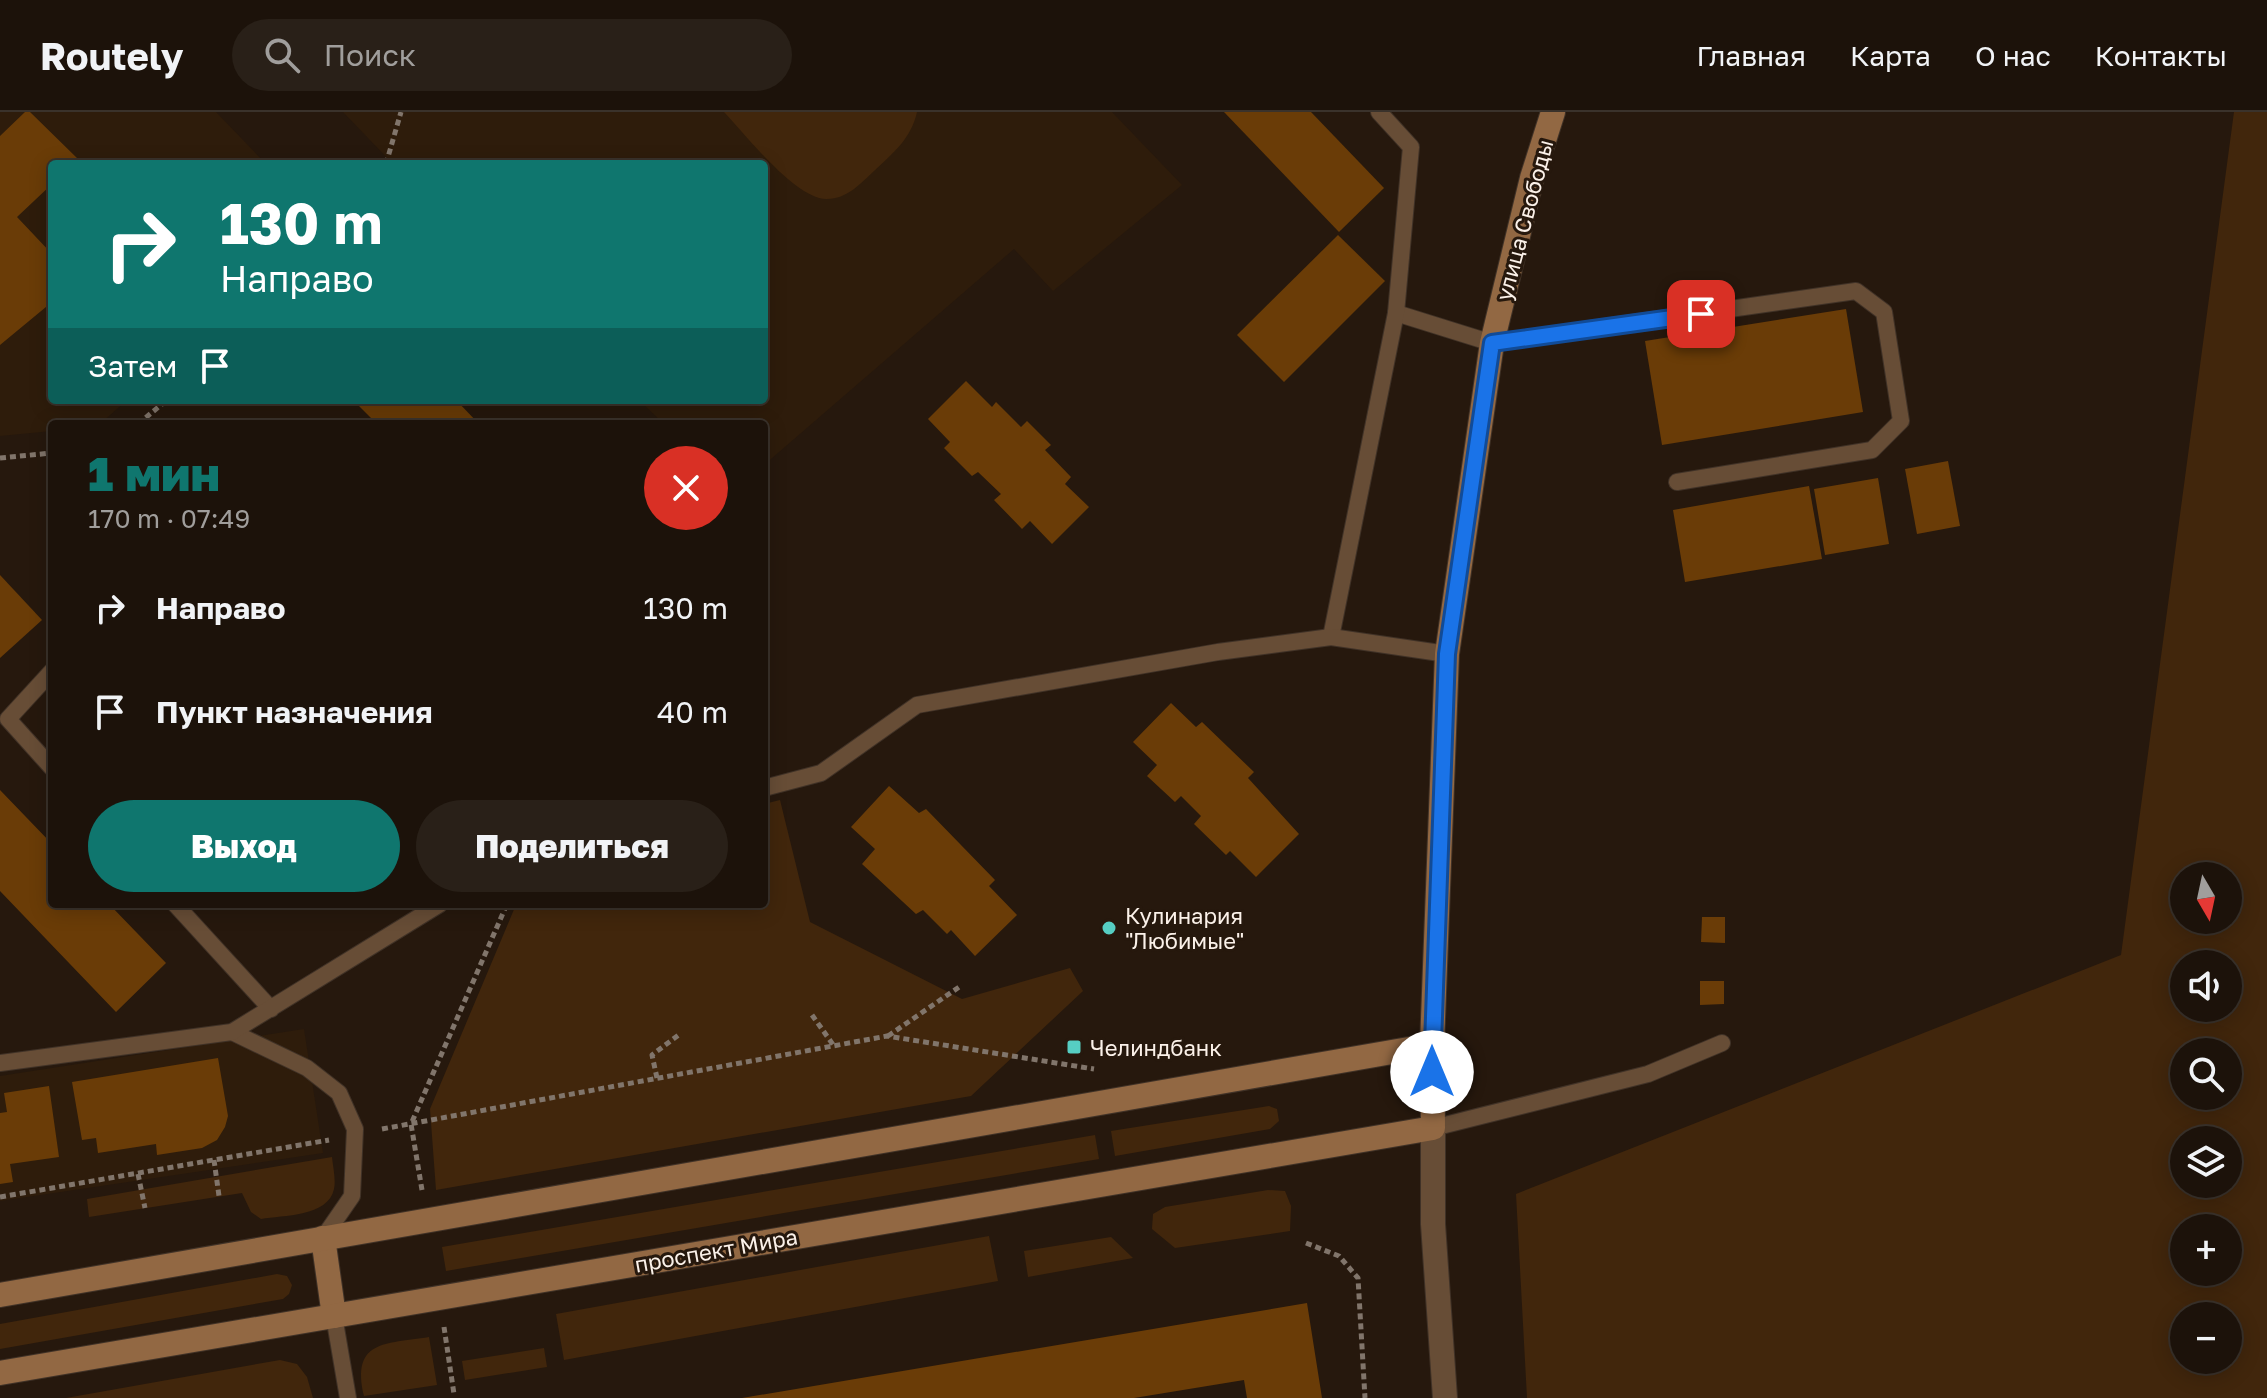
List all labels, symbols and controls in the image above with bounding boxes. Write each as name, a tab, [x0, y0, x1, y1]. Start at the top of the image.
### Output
search box	[232, 19, 792, 91]
text: Routely	[40, 33, 184, 78]
icon: search	[260, 33, 304, 77]
text: Поиск	[324, 37, 416, 73]
text: Главная	[1696, 39, 1806, 72]
text: Карта	[1850, 39, 1931, 72]
text: О нас	[1975, 39, 2051, 72]
text: Контакты	[2095, 39, 2227, 72]
street label: улица Свободы	[1489, 136, 1559, 304]
text: 130 m	[220, 189, 382, 256]
icon: right	[88, 192, 192, 296]
text: Направо	[220, 257, 374, 300]
pin	[1667, 280, 1735, 348]
icon: arrive	[1679, 292, 1723, 336]
icon: arrive	[193, 344, 237, 388]
text: Затем	[88, 348, 177, 384]
text: 1 мин	[88, 444, 220, 502]
button: close	[644, 446, 728, 530]
text: 170 m · 07:49	[88, 503, 250, 534]
icon: right	[88, 586, 132, 630]
text: Направо	[156, 590, 285, 626]
text: 130 m	[643, 590, 728, 626]
icon: arrive	[88, 690, 132, 734]
text: Пункт назначения	[156, 694, 433, 730]
text: 40 m	[657, 694, 728, 730]
button: Выход	[88, 800, 400, 892]
button: Поделиться	[416, 800, 728, 892]
north arrow	[2170, 862, 2242, 934]
map controls	[2170, 862, 2242, 1374]
place label: Кулинария "Любимые"	[1125, 902, 1244, 954]
marker: Кулинария "Любимые"	[1100, 919, 1118, 937]
button: sound	[2170, 950, 2242, 1022]
position arrow	[1390, 1030, 1474, 1114]
place label: Челиндбанк	[1090, 1034, 1222, 1061]
marker: Челиндбанк	[1065, 1038, 1083, 1056]
button: search	[2170, 1038, 2242, 1110]
button: layers	[2170, 1126, 2242, 1198]
button: +	[2170, 1214, 2242, 1286]
street label: проспект Мира	[632, 1222, 800, 1278]
button: −	[2170, 1302, 2242, 1374]

